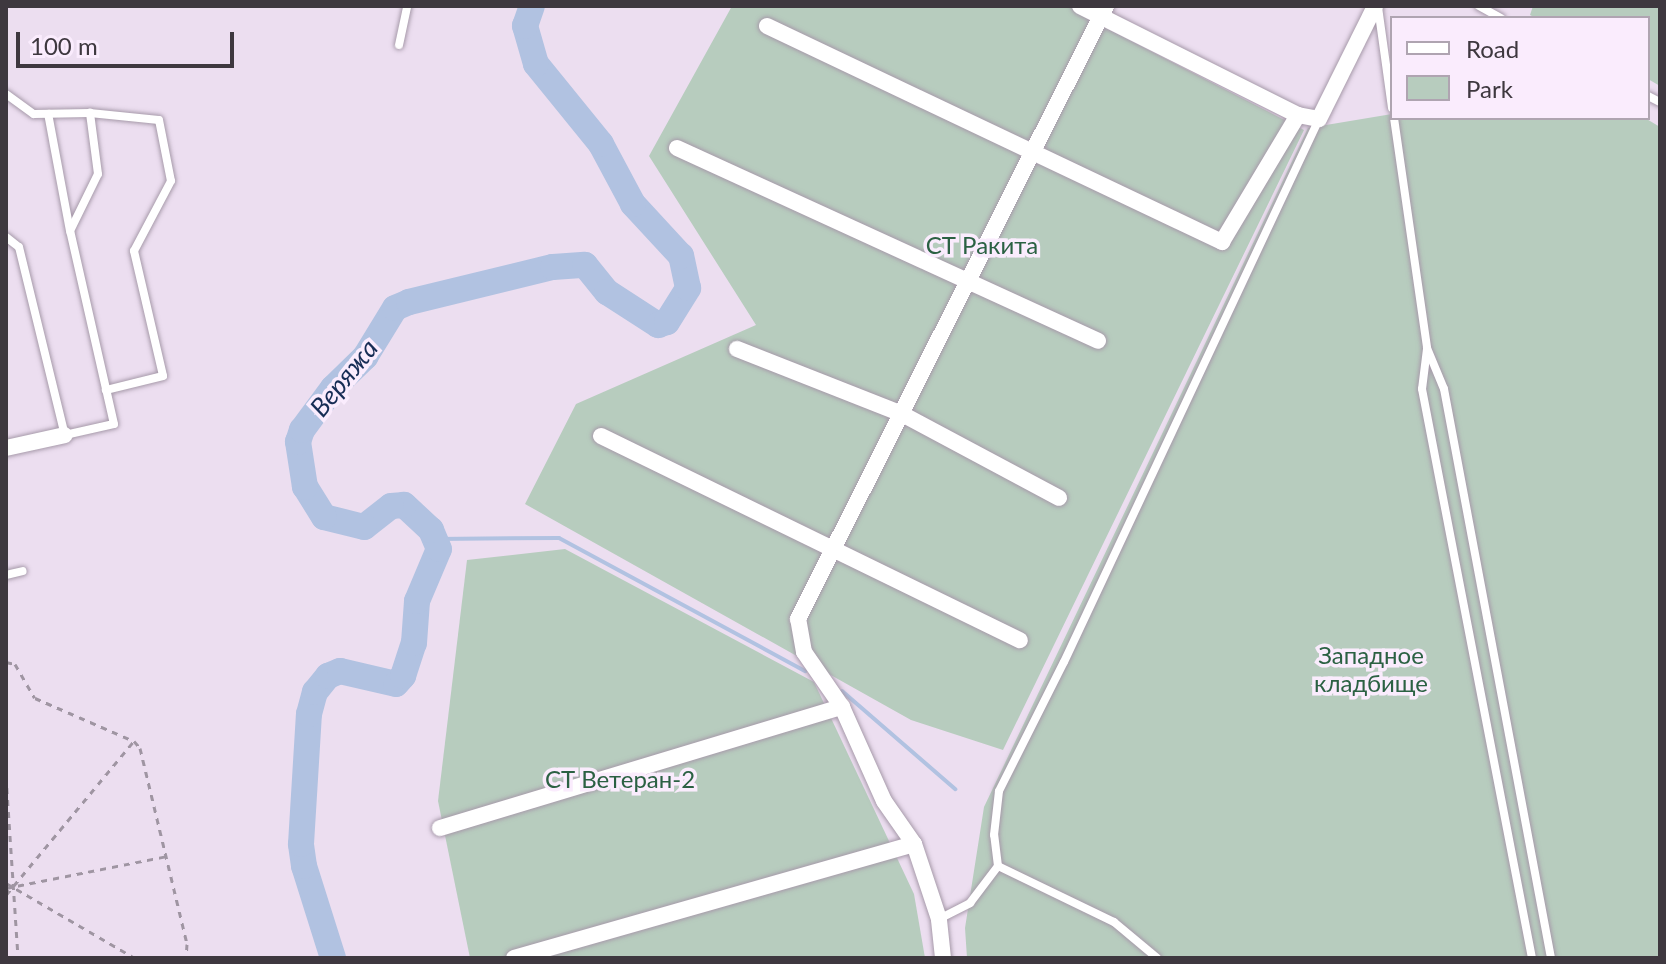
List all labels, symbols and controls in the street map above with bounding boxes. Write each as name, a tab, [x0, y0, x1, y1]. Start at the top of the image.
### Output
scale bar	[20, 16, 238, 66]
legend	[1390, 16, 1650, 120]
text: 100 m	[30, 31, 98, 60]
text: Road	[1466, 34, 1519, 63]
text: Park	[1466, 74, 1513, 103]
park label: СТ Ракита	[926, 231, 1038, 259]
water label: Веряжа	[304, 333, 384, 423]
park label: Западное кладбище	[1314, 641, 1428, 697]
park label: СТ Ветеран-2	[545, 765, 695, 793]

